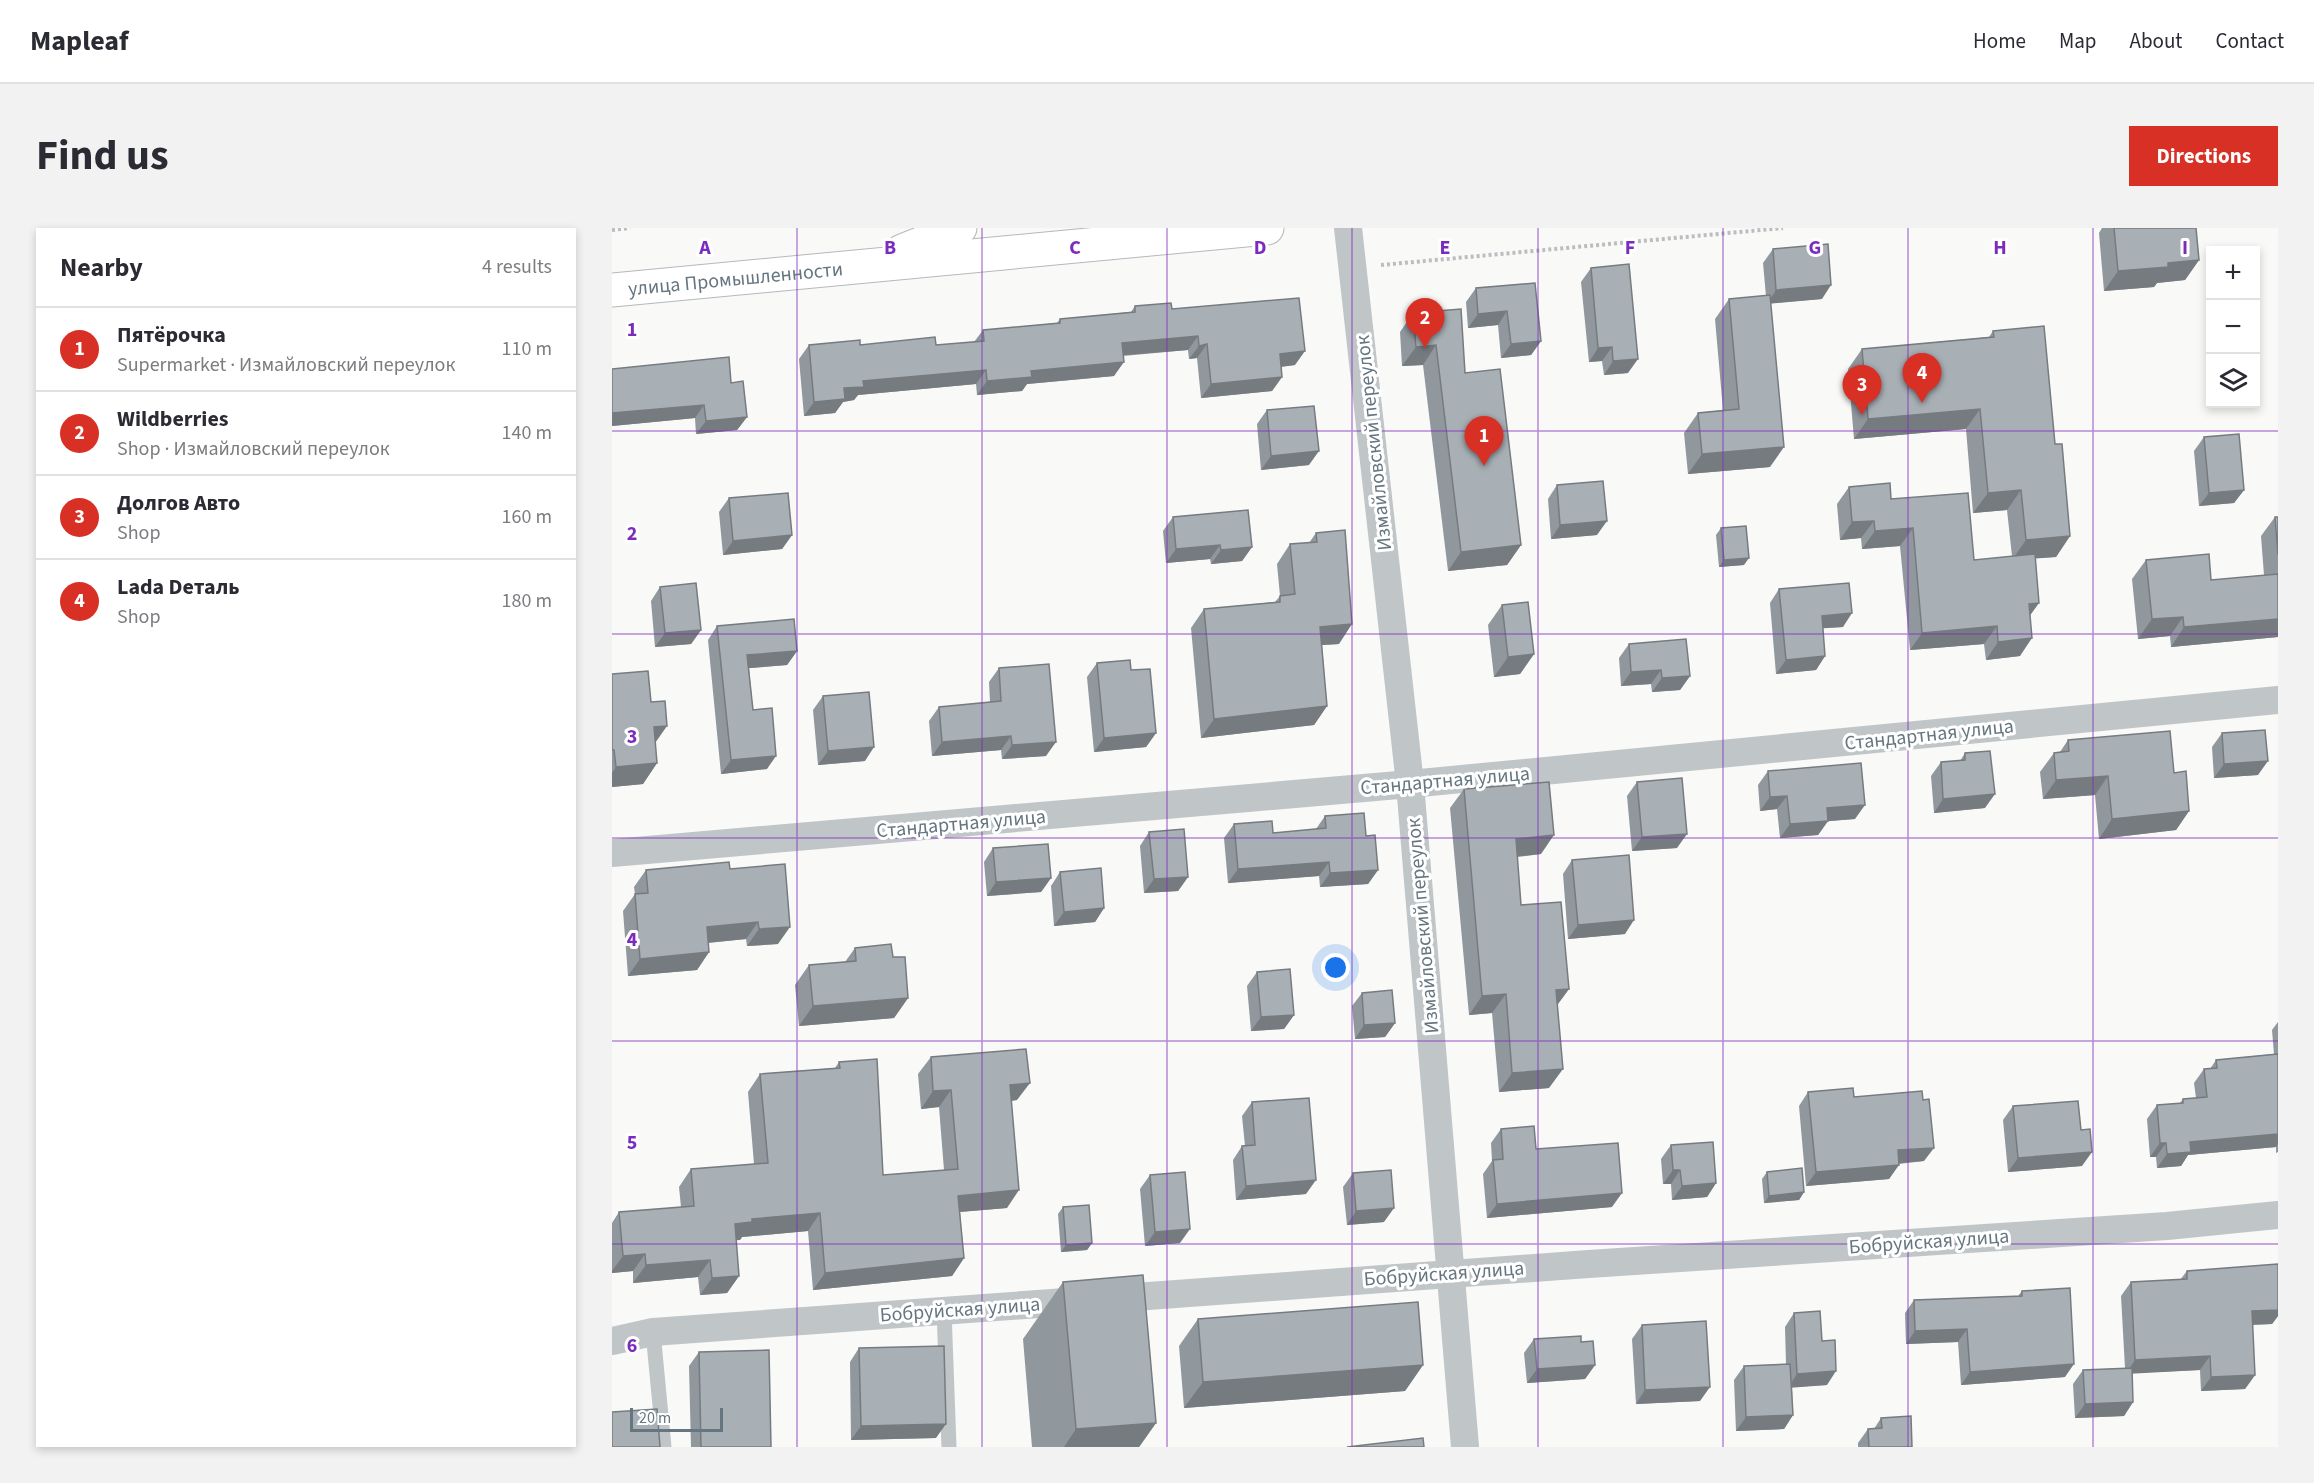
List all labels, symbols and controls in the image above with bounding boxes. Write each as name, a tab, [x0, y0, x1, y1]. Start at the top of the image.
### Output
text: Mapleaf	[30, 21, 129, 61]
text: Home	[1973, 26, 2026, 56]
text: Map	[2059, 26, 2097, 56]
text: About	[2130, 26, 2182, 56]
text: Contact	[2215, 26, 2284, 56]
text: Find us	[36, 126, 169, 186]
button: Directions	[2129, 126, 2278, 186]
text: A	[698, 234, 711, 262]
text: B	[884, 234, 896, 262]
text: C	[1069, 234, 1081, 262]
text: D	[1254, 234, 1266, 262]
text: E	[1440, 234, 1450, 262]
text: F	[1625, 234, 1635, 262]
text: G	[1809, 234, 1821, 262]
text: H	[1993, 234, 2007, 262]
text: I	[2182, 234, 2188, 262]
map controls	[2206, 246, 2260, 408]
button: +	[2206, 246, 2260, 300]
text: Nearby	[60, 249, 143, 286]
text: 4 results	[482, 253, 552, 281]
street label: улица Промышленности	[627, 255, 844, 303]
pin: 2	[1406, 298, 1444, 348]
button: −	[2206, 300, 2260, 354]
text: 1	[627, 316, 637, 344]
text: Пятёрочка	[117, 319, 226, 351]
street label: Измайловский переулок	[1349, 334, 1399, 552]
text: 1	[74, 335, 85, 363]
text: 110 m	[502, 335, 552, 363]
text: Supermarket · Измайловский переулок	[117, 351, 455, 379]
pin: 4	[1902, 354, 1942, 403]
button: layers	[2206, 354, 2260, 408]
pin: 3	[1842, 366, 1882, 415]
text: Wildberries	[117, 403, 229, 435]
pin: 1	[1464, 416, 1504, 466]
text: 2	[74, 419, 85, 447]
text: 140 m	[502, 419, 552, 447]
text: Shop · Измайловский переулок	[117, 435, 390, 463]
text: Долгов Авто	[117, 487, 240, 519]
text: 3	[74, 503, 85, 531]
text: 160 m	[502, 503, 552, 531]
text: Shop	[117, 519, 161, 547]
text: 2	[627, 520, 637, 548]
text: Lada Dеталь	[117, 571, 240, 603]
text: 4	[74, 587, 85, 615]
text: 180 m	[502, 587, 552, 615]
text: Shop	[117, 603, 161, 631]
street label: Стандартная улица	[1843, 712, 2015, 758]
text: 3	[627, 723, 637, 751]
street label: Стандартная улица	[1359, 760, 1531, 802]
street label: Стандартная улица	[875, 803, 1047, 845]
street label: Измайловский переулок	[1400, 817, 1446, 1035]
text: 4	[627, 926, 638, 954]
your location	[1321, 953, 1350, 982]
text: 5	[627, 1129, 637, 1157]
street label: Бобруйская улица	[1848, 1222, 2010, 1262]
street label: Бобруйская улица	[1363, 1254, 1525, 1294]
street label: Бобруйская улица	[879, 1290, 1041, 1330]
text: 6	[627, 1332, 637, 1360]
scale bar	[630, 1405, 723, 1432]
text: 20 m	[639, 1407, 671, 1429]

